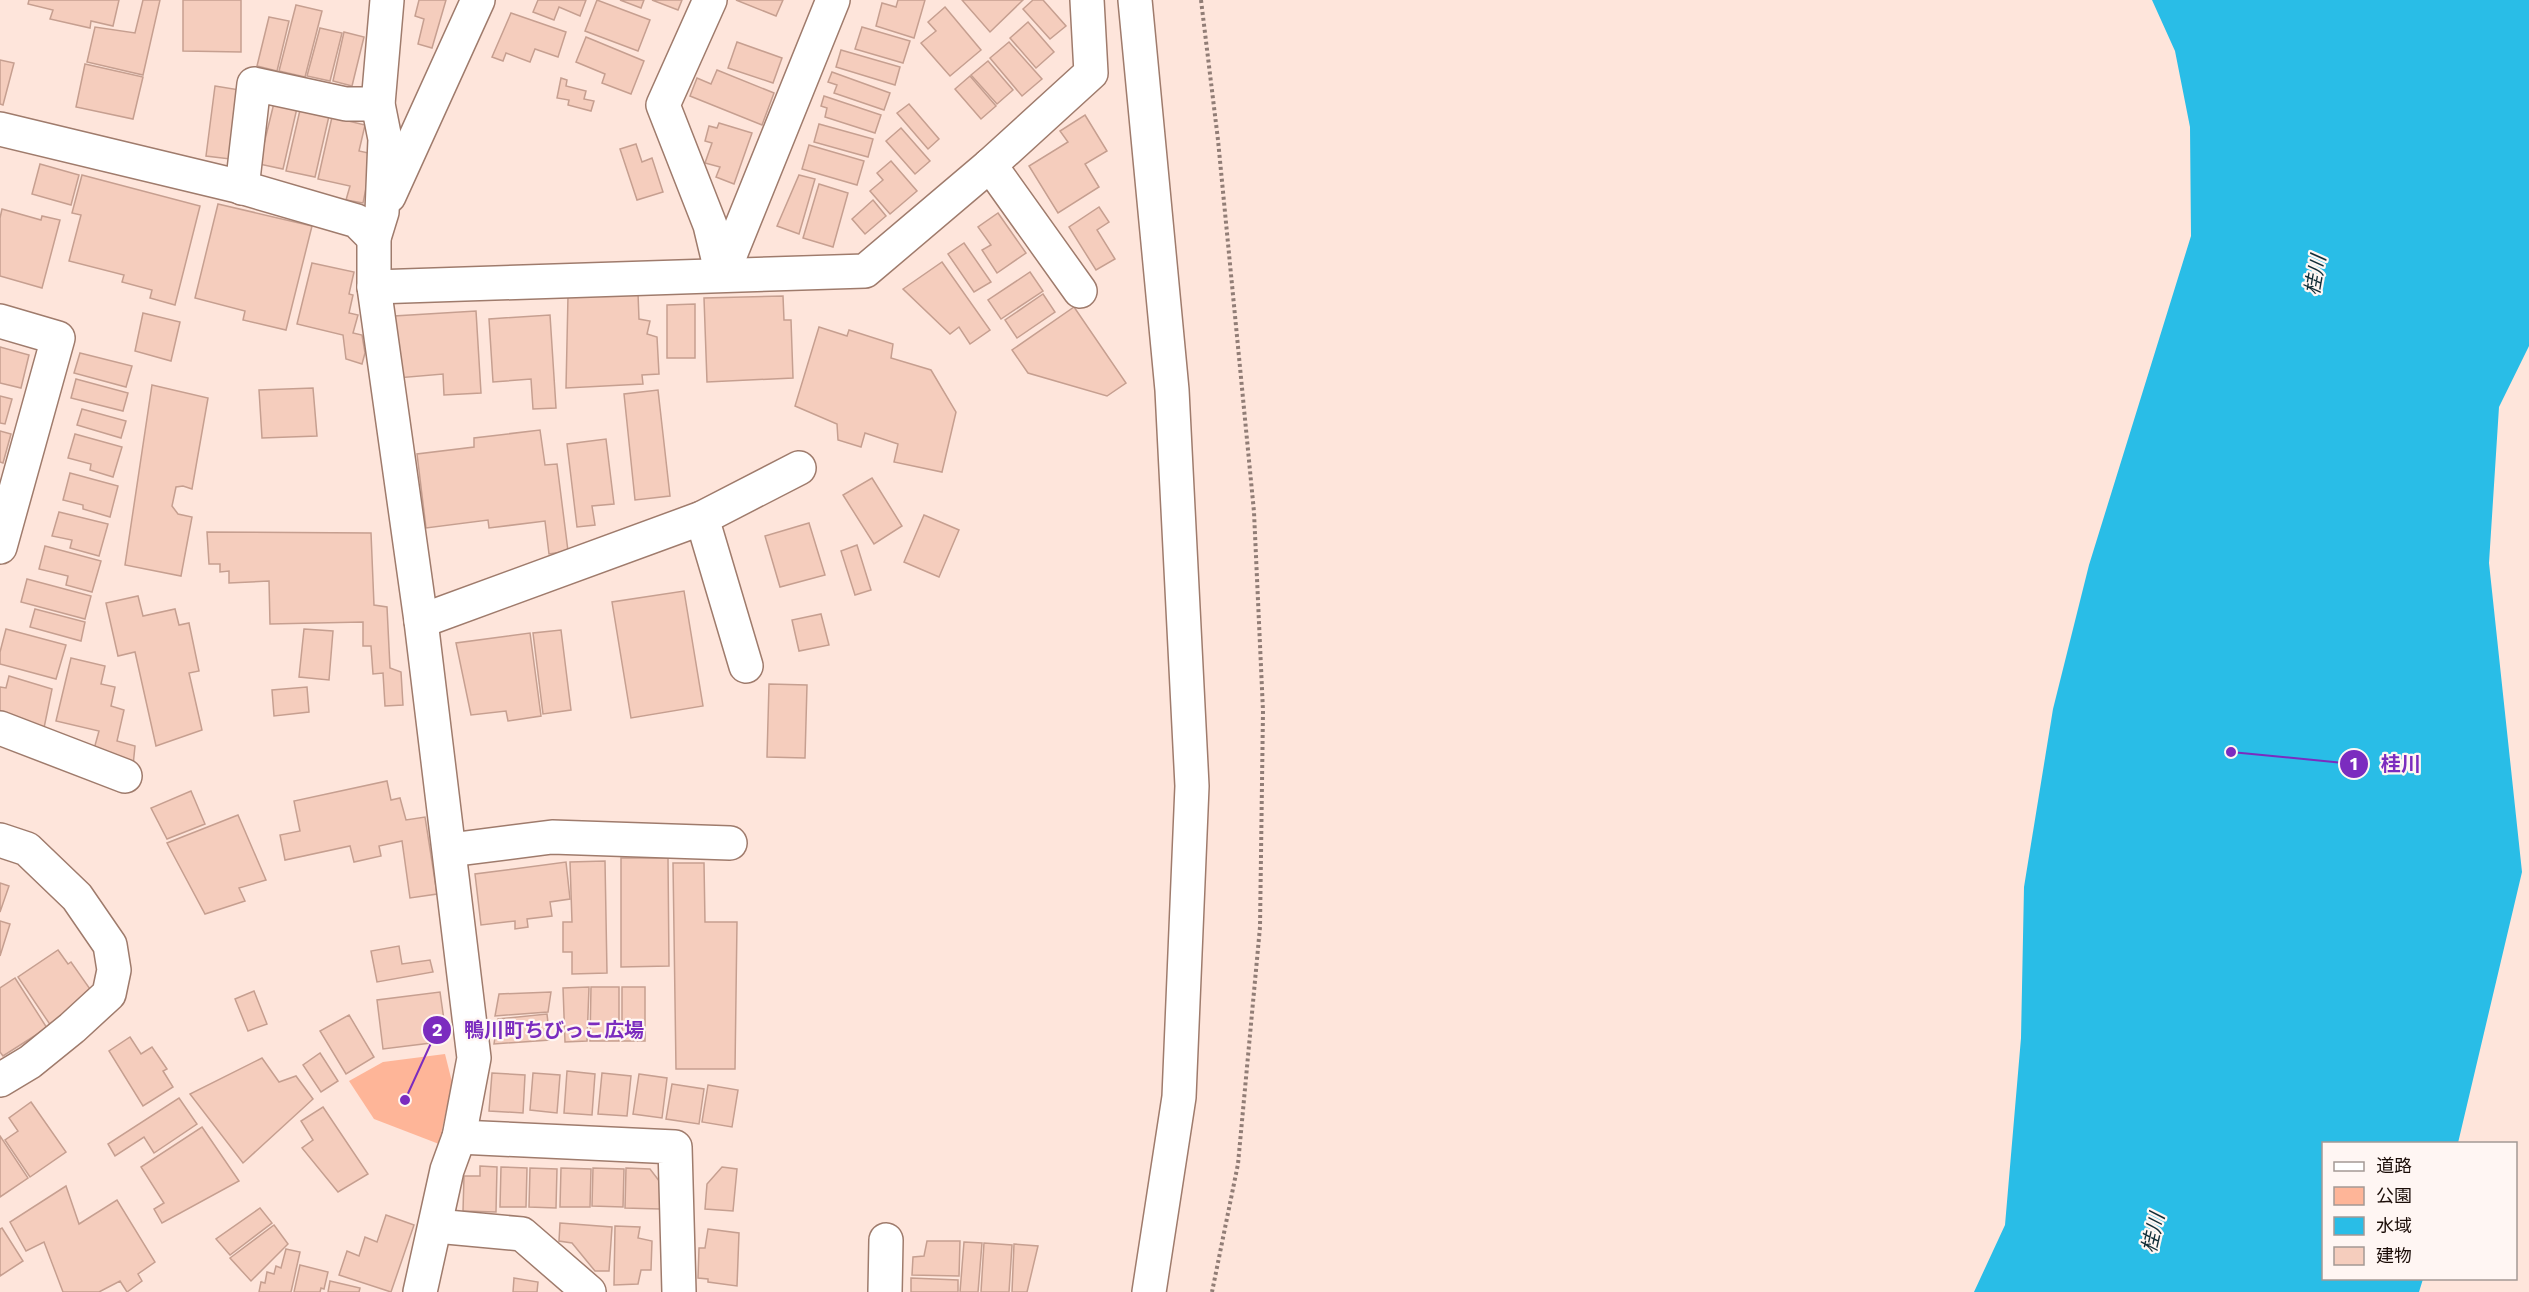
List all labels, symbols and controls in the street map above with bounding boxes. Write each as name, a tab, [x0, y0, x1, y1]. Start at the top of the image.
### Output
water label: 桂川	[2300, 251, 2331, 297]
callout: 桂川	[2339, 745, 2433, 783]
text: 桂川	[2381, 752, 2421, 776]
text: 1	[2350, 753, 2358, 774]
callout: 鴨川町ちびっこ広場	[422, 1011, 656, 1049]
text: 鴨川町ちびっこ広場	[464, 1018, 644, 1042]
text: 2	[432, 1019, 442, 1040]
legend	[2322, 1142, 2517, 1280]
text: 道路	[2376, 1155, 2412, 1176]
text: 公園	[2376, 1185, 2412, 1206]
water label: 桂川	[2137, 1209, 2170, 1255]
text: 水域	[2376, 1215, 2412, 1236]
text: 建物	[2376, 1245, 2412, 1266]

